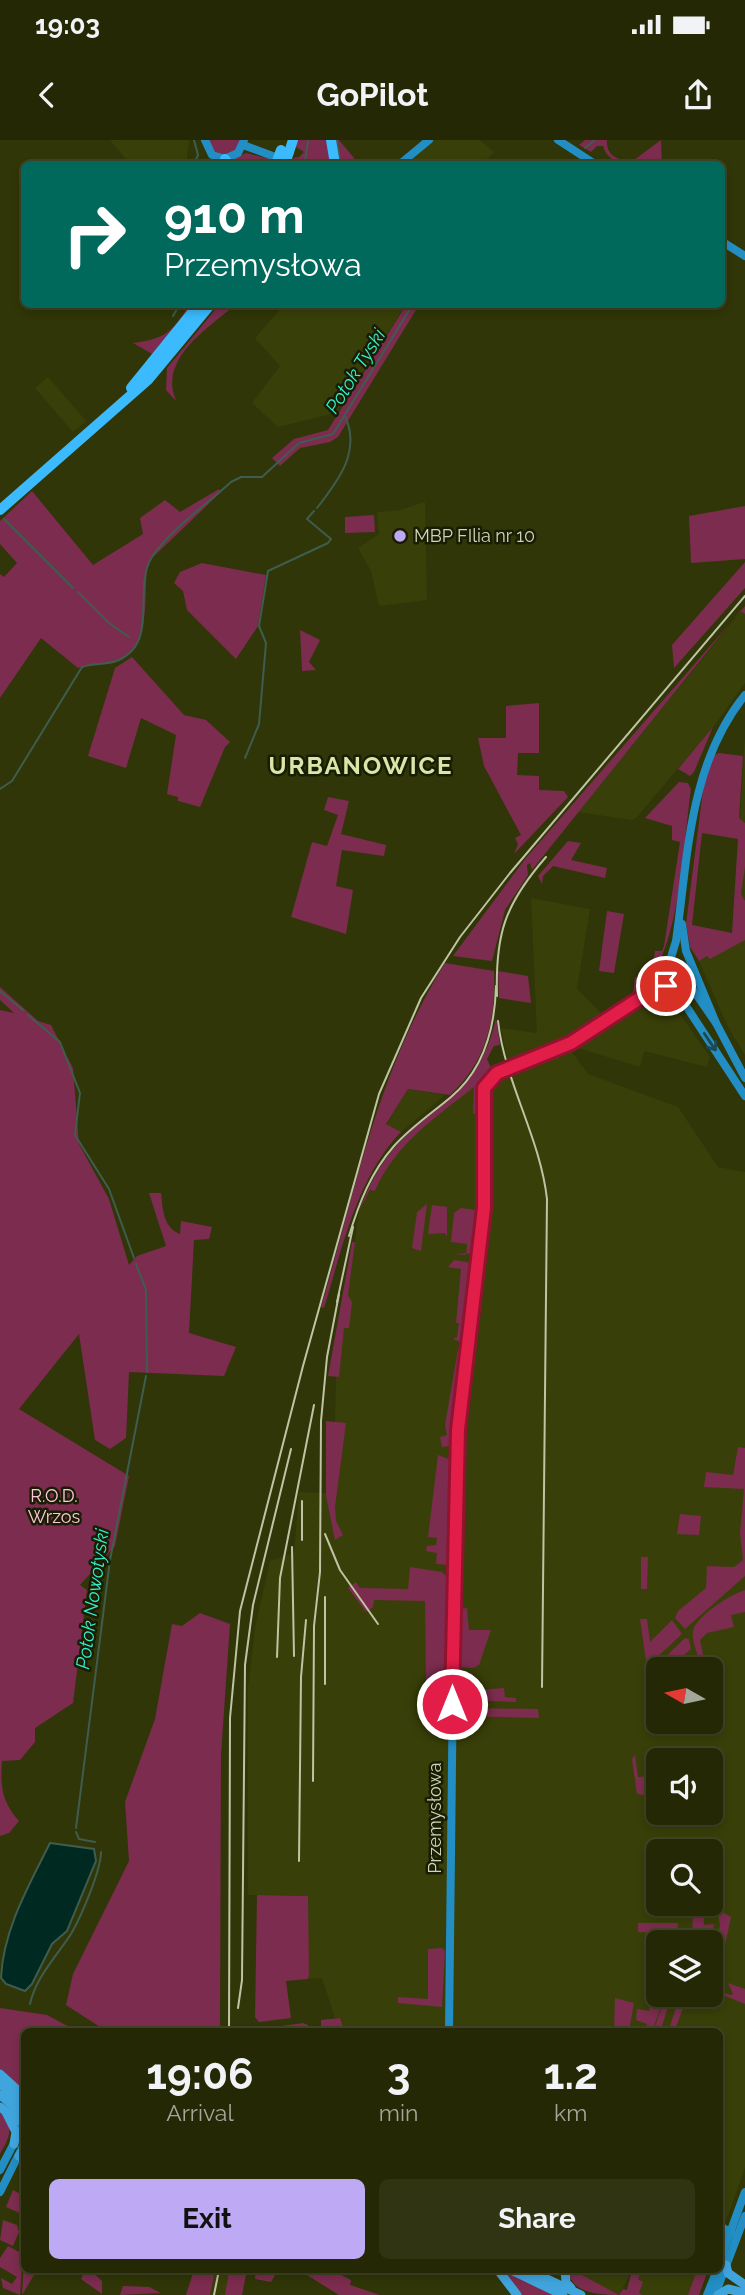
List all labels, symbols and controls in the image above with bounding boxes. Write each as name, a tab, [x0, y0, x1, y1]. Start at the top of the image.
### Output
text: 19:03	[35, 10, 100, 40]
icon: back	[28, 76, 66, 114]
text: GoPilot	[317, 76, 428, 113]
icon: share	[679, 76, 717, 114]
text: 910 m	[164, 187, 305, 244]
icon: right	[49, 189, 140, 280]
text: Przemysłowa	[164, 246, 362, 283]
water label: Potok Tyski	[320, 324, 390, 417]
place label: MBP FIlia nr 10	[414, 525, 535, 546]
marker: MBP FIlia nr 10	[392, 528, 408, 544]
district label: URBANOWICE	[269, 751, 453, 780]
pin	[636, 956, 696, 1016]
icon: arrive	[647, 967, 685, 1005]
one-way arrow	[703, 1032, 717, 1051]
park label: R.O.D. Wrzos	[28, 1485, 81, 1527]
water label: Potok Nowotyski	[71, 1527, 113, 1671]
north arrow	[646, 1657, 723, 1734]
map controls	[646, 1657, 723, 2007]
position arrow	[415, 1667, 489, 1741]
button: sound	[646, 1748, 723, 1825]
street label: Przemysłowa	[424, 1762, 445, 1874]
button: search	[646, 1839, 723, 1916]
button: layers	[646, 1930, 723, 2007]
text: 19:06	[146, 2050, 254, 2099]
text: 3	[387, 2050, 410, 2099]
text: 1.2	[544, 2050, 598, 2099]
text: Arrival	[166, 2099, 234, 2126]
text: min	[379, 2099, 418, 2126]
text: km	[554, 2099, 587, 2126]
button: Exit	[49, 2179, 365, 2259]
button: Share	[379, 2179, 695, 2259]

